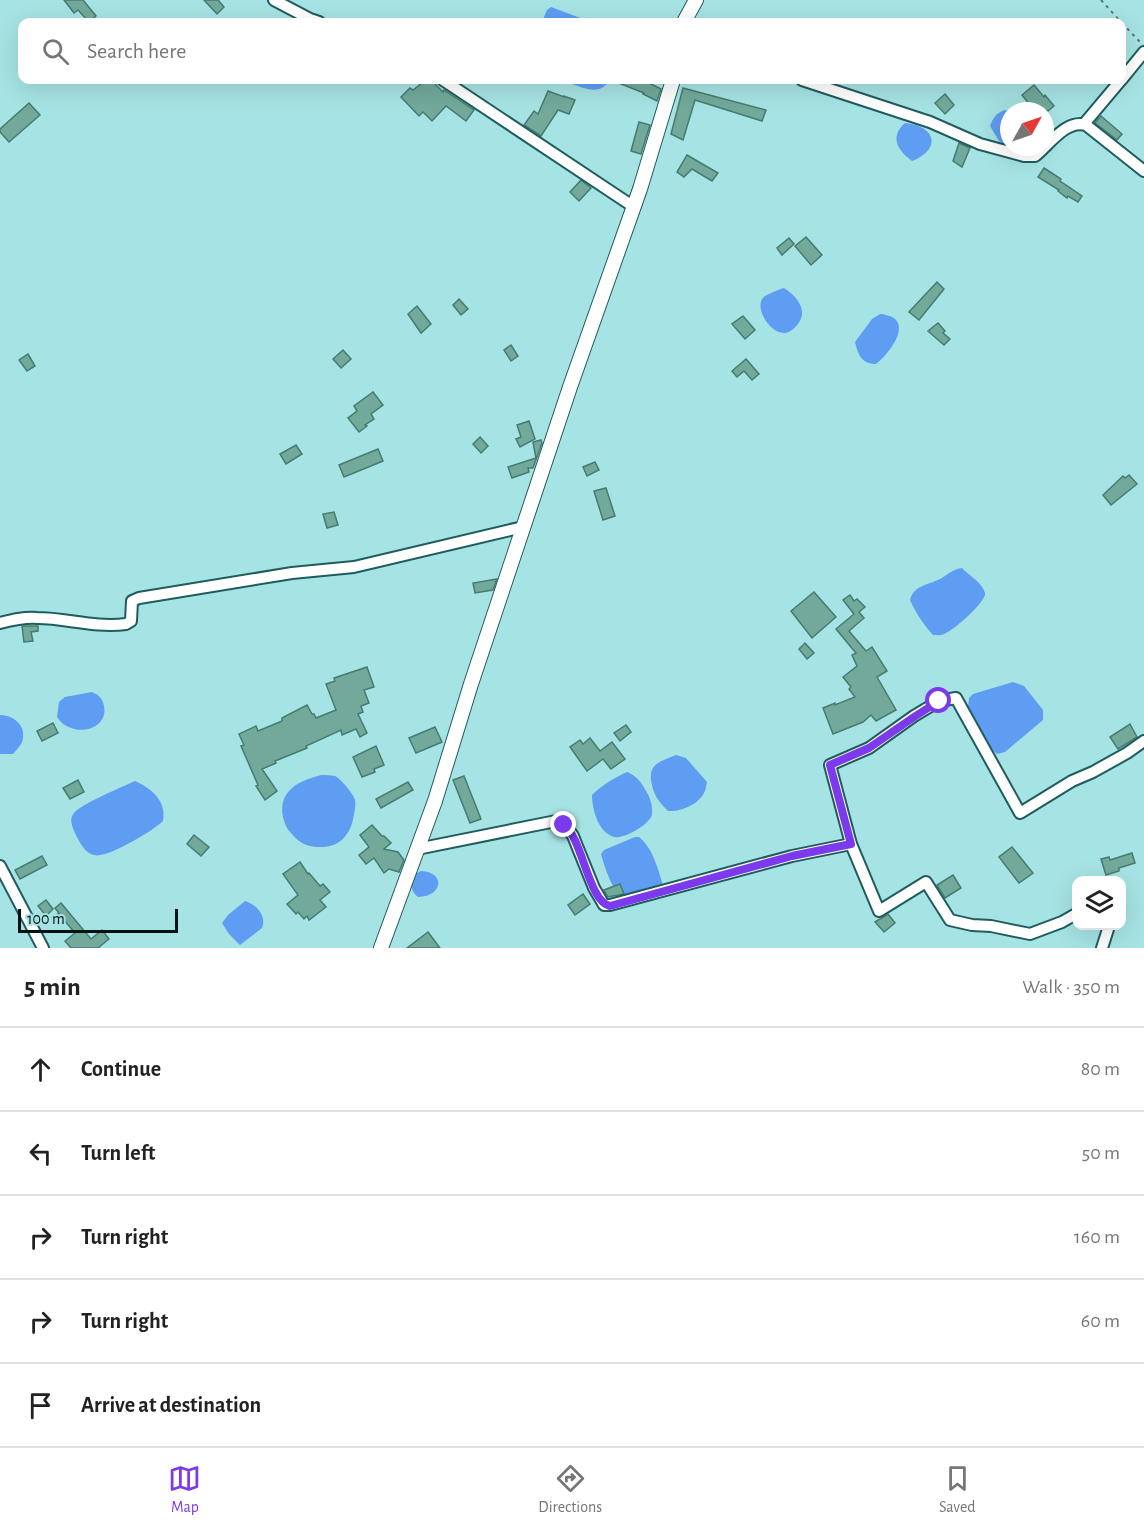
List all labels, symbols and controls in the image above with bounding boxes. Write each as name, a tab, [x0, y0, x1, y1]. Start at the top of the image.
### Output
search box	[18, 18, 1126, 84]
icon: search	[39, 35, 72, 68]
text: Search here	[87, 40, 186, 62]
north arrow	[1000, 102, 1054, 156]
route start	[925, 687, 951, 713]
route end	[550, 811, 576, 837]
map controls	[1072, 876, 1126, 930]
button: layers	[1072, 876, 1126, 930]
scale bar	[18, 906, 178, 934]
text: 100 m	[27, 911, 65, 927]
text: 5 min	[24, 974, 81, 1000]
text: Walk · 350 m	[1022, 977, 1120, 997]
icon: ahead	[24, 1053, 57, 1086]
text: Continue	[81, 1058, 161, 1080]
text: 80 m	[1081, 1059, 1120, 1079]
icon: left	[24, 1137, 57, 1170]
text: Turn left	[81, 1142, 155, 1164]
text: 50 m	[1082, 1143, 1120, 1163]
icon: right	[24, 1221, 57, 1254]
text: Turn right	[81, 1226, 168, 1248]
text: 160 m	[1074, 1227, 1120, 1247]
icon: right	[24, 1305, 57, 1338]
text: Turn right	[81, 1310, 168, 1332]
text: 60 m	[1081, 1311, 1120, 1331]
icon: arrive	[24, 1389, 57, 1422]
text: Arrive at destination	[81, 1394, 261, 1416]
tab: Map	[168, 1462, 201, 1517]
tab: Directions	[538, 1462, 602, 1517]
tab: Saved	[939, 1462, 976, 1517]

